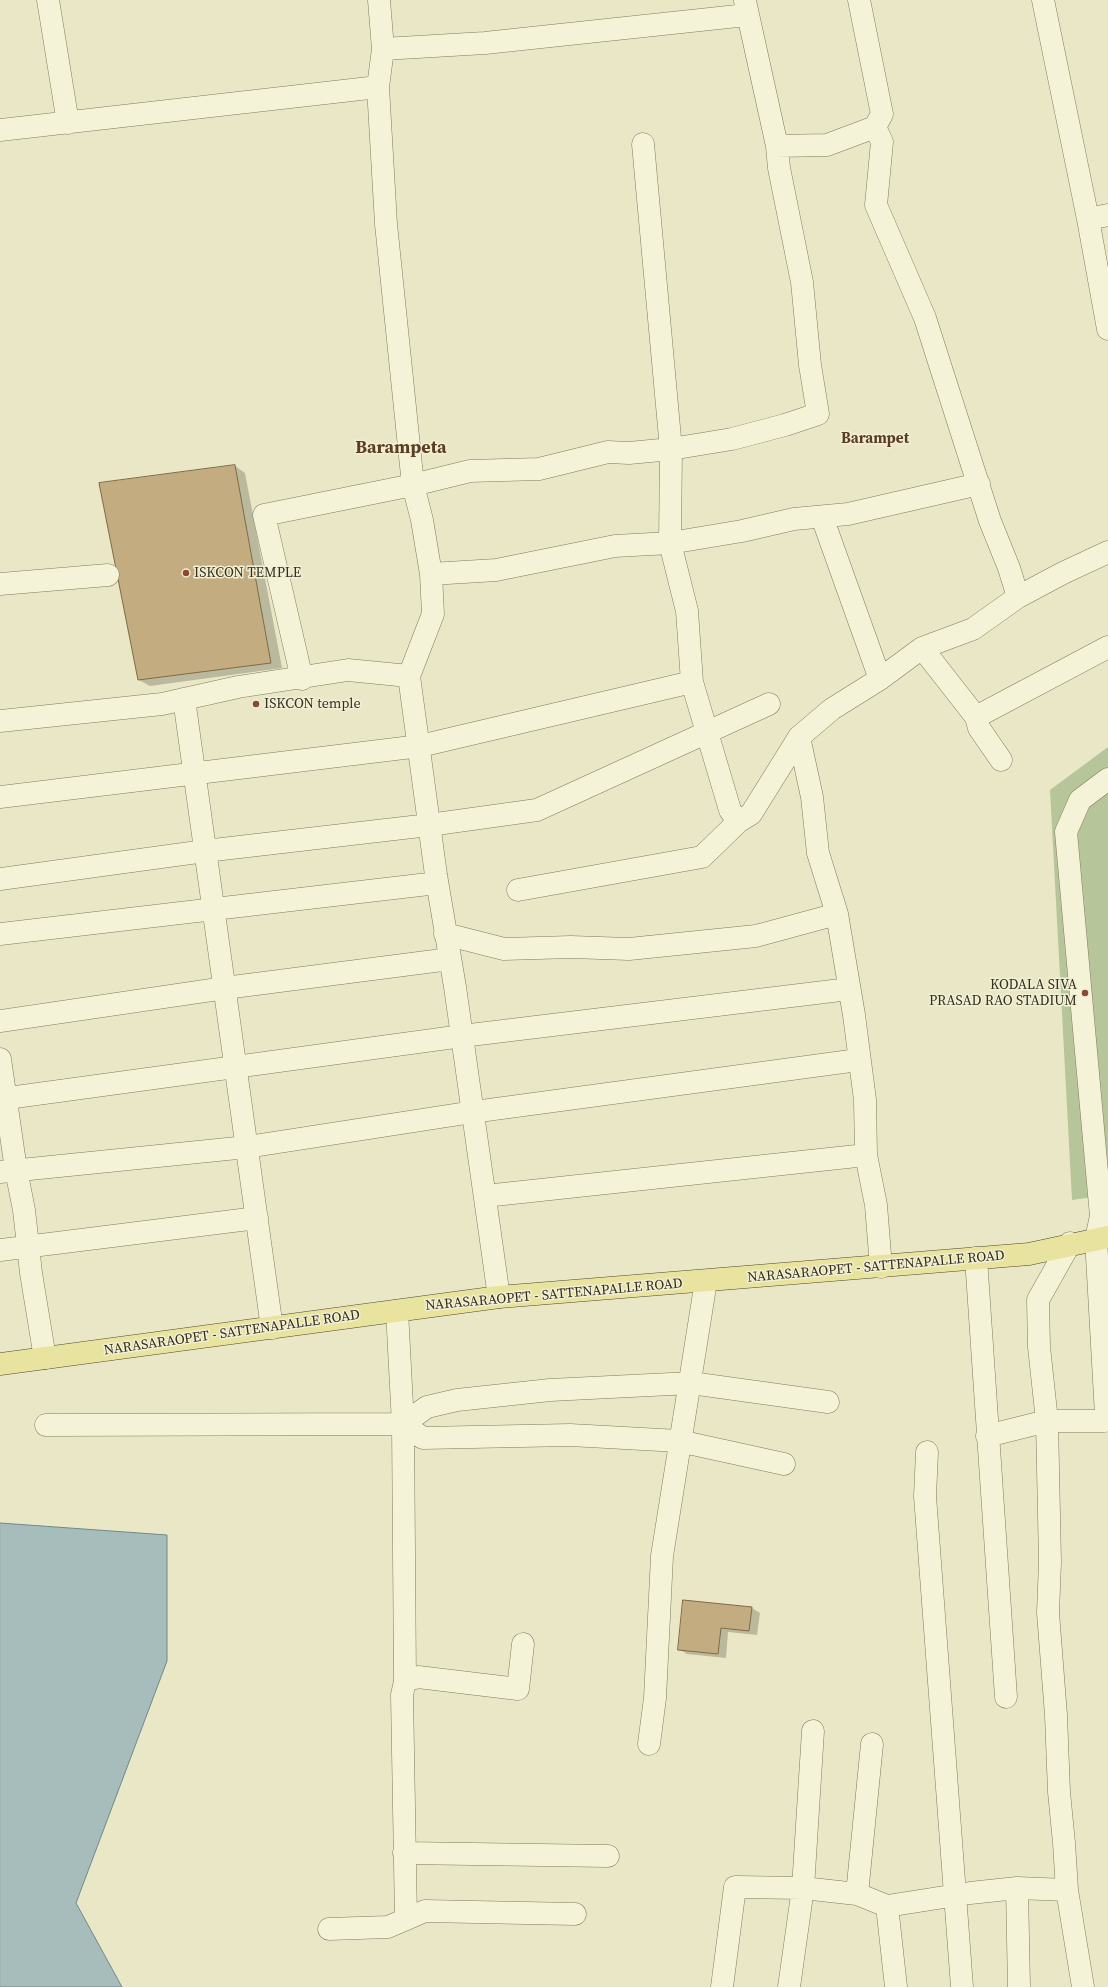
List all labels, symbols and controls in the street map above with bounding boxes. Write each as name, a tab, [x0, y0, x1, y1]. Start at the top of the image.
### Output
district label: Barampet	[841, 430, 909, 448]
district label: Barampeta	[355, 437, 447, 459]
place label: ISKCON TEMPLE	[194, 565, 301, 581]
marker: ISKCON TEMPLE	[181, 568, 191, 578]
place label: ISKCON temple	[264, 696, 361, 712]
marker: ISKCON temple	[251, 699, 261, 709]
place label: KODALA SIVA PRASAD RAO STADIUM	[929, 977, 1077, 1010]
marker: KODALA SIVA PRASAD RAO STADIUM	[1080, 988, 1090, 998]
street label: NARASARAOPET - SATTENAPALLE ROAD	[747, 1247, 1005, 1287]
street label: NARASARAOPET - SATTENAPALLE ROAD	[425, 1275, 683, 1315]
street label: NARASARAOPET - SATTENAPALLE ROAD	[103, 1307, 361, 1359]

